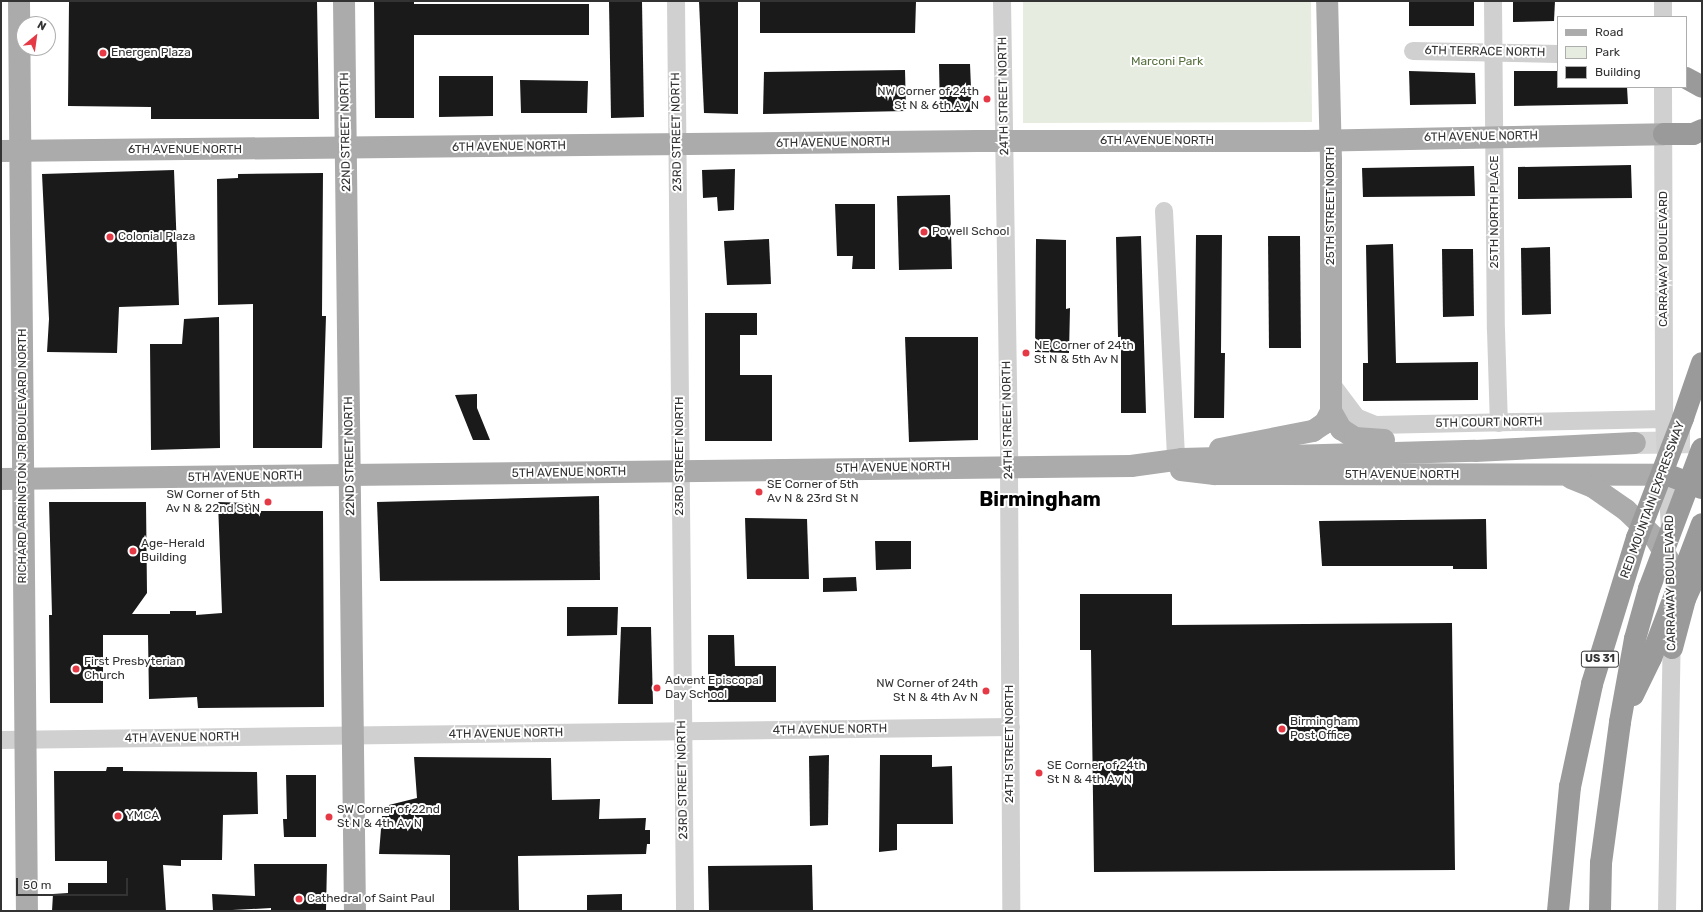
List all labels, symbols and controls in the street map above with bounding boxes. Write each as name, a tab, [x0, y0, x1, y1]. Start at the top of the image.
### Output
north arrow	[16, 16, 56, 56]
legend	[1557, 16, 1687, 88]
text: N	[35, 18, 48, 34]
text: Road	[1595, 25, 1623, 39]
street label: 24TH STREET NORTH	[996, 36, 1012, 156]
street label: 6TH TERRACE NORTH	[1424, 44, 1546, 60]
text: Park	[1595, 45, 1620, 59]
place label: Energen Plaza	[111, 46, 191, 60]
marker: Energen Plaza	[98, 48, 108, 58]
park label: Marconi Park	[1131, 55, 1203, 69]
text: Building	[1595, 65, 1641, 79]
street label: 22ND STREET NORTH	[338, 72, 354, 192]
street label: 23RD STREET NORTH	[669, 72, 685, 192]
place label: NW Corner of 24th St N & 6th Av N	[876, 85, 979, 113]
marker: NW Corner of 24th St N & 6th Av N	[982, 94, 992, 104]
street label: 6TH AVENUE NORTH	[1424, 129, 1538, 145]
street label: 6TH AVENUE NORTH	[1100, 134, 1214, 148]
street label: 6TH AVENUE NORTH	[776, 135, 890, 151]
street label: 6TH AVENUE NORTH	[452, 139, 566, 155]
street label: 6TH AVENUE NORTH	[128, 143, 242, 157]
street label: 25TH STREET NORTH	[1324, 147, 1338, 265]
street label: 25TH NORTH PLACE	[1488, 156, 1502, 268]
street label: CARRAWAY BOULEVARD	[1657, 191, 1671, 327]
place label: Powell School	[932, 225, 1009, 239]
marker: Powell School	[919, 227, 929, 237]
place label: Colonial Plaza	[118, 230, 195, 244]
marker: Colonial Plaza	[105, 232, 115, 242]
street label: RICHARD ARRINGTON JR BOULEVARD NORTH	[16, 328, 30, 584]
place label: NE Corner of 24th St N & 5th Av N	[1034, 339, 1134, 367]
marker: NE Corner of 24th St N & 5th Av N	[1021, 348, 1031, 358]
street label: 24TH STREET NORTH	[1000, 360, 1016, 480]
street label: 22ND STREET NORTH	[342, 396, 358, 516]
street label: 23RD STREET NORTH	[673, 396, 687, 516]
street label: 5TH COURT NORTH	[1435, 415, 1543, 431]
street label: RED MOUNTAIN EXPRESSWAY	[1618, 419, 1688, 581]
street label: 5TH AVENUE NORTH	[835, 460, 951, 476]
street label: 5TH AVENUE NORTH	[511, 465, 627, 481]
street label: 5TH AVENUE NORTH	[1345, 468, 1459, 482]
street label: 5TH AVENUE NORTH	[187, 469, 303, 485]
place label: SE Corner of 5th Av N & 23rd St N	[767, 478, 859, 506]
marker: SE Corner of 5th Av N & 23rd St N	[754, 487, 764, 497]
district label: Birmingham	[979, 487, 1101, 511]
place label: SW Corner of 5th Av N & 22nd St N	[165, 488, 260, 516]
marker: SW Corner of 5th Av N & 22nd St N	[263, 497, 273, 507]
street label: CARRAWAY BOULEVARD	[1663, 515, 1679, 651]
place label: Age-Herald Building	[141, 537, 205, 565]
marker: Age-Herald Building	[128, 546, 138, 556]
road number: US 31	[1580, 650, 1620, 668]
place label: First Presbyterian Church	[84, 655, 184, 683]
marker: First Presbyterian Church	[71, 664, 81, 674]
place label: Advent Episcopal Day School	[665, 674, 762, 702]
place label: NW Corner of 24th St N & 4th Av N	[875, 677, 978, 705]
marker: Advent Episcopal Day School	[652, 683, 662, 693]
street label: 24TH STREET NORTH	[1003, 685, 1017, 803]
marker: NW Corner of 24th St N & 4th Av N	[981, 686, 991, 696]
place label: Birmingham Post Office	[1290, 715, 1358, 743]
street label: 23RD STREET NORTH	[675, 720, 691, 840]
street label: 4TH AVENUE NORTH	[772, 722, 888, 738]
marker: Birmingham Post Office	[1277, 724, 1287, 734]
street label: 4TH AVENUE NORTH	[448, 726, 564, 742]
street label: 4TH AVENUE NORTH	[124, 730, 240, 746]
place label: SE Corner of 24th St N & 4th Av N	[1047, 759, 1146, 787]
marker: SE Corner of 24th St N & 4th Av N	[1034, 768, 1044, 778]
place label: SW Corner of 22nd St N & 4th Av N	[337, 803, 441, 831]
place label: YMCA	[126, 809, 159, 823]
marker: YMCA	[113, 811, 123, 821]
marker: SW Corner of 22nd St N & 4th Av N	[324, 812, 334, 822]
scale bar	[18, 870, 130, 896]
text: 50 m	[23, 878, 51, 892]
place label: Cathedral of Saint Paul	[307, 892, 435, 906]
marker: Cathedral of Saint Paul	[294, 894, 304, 904]

